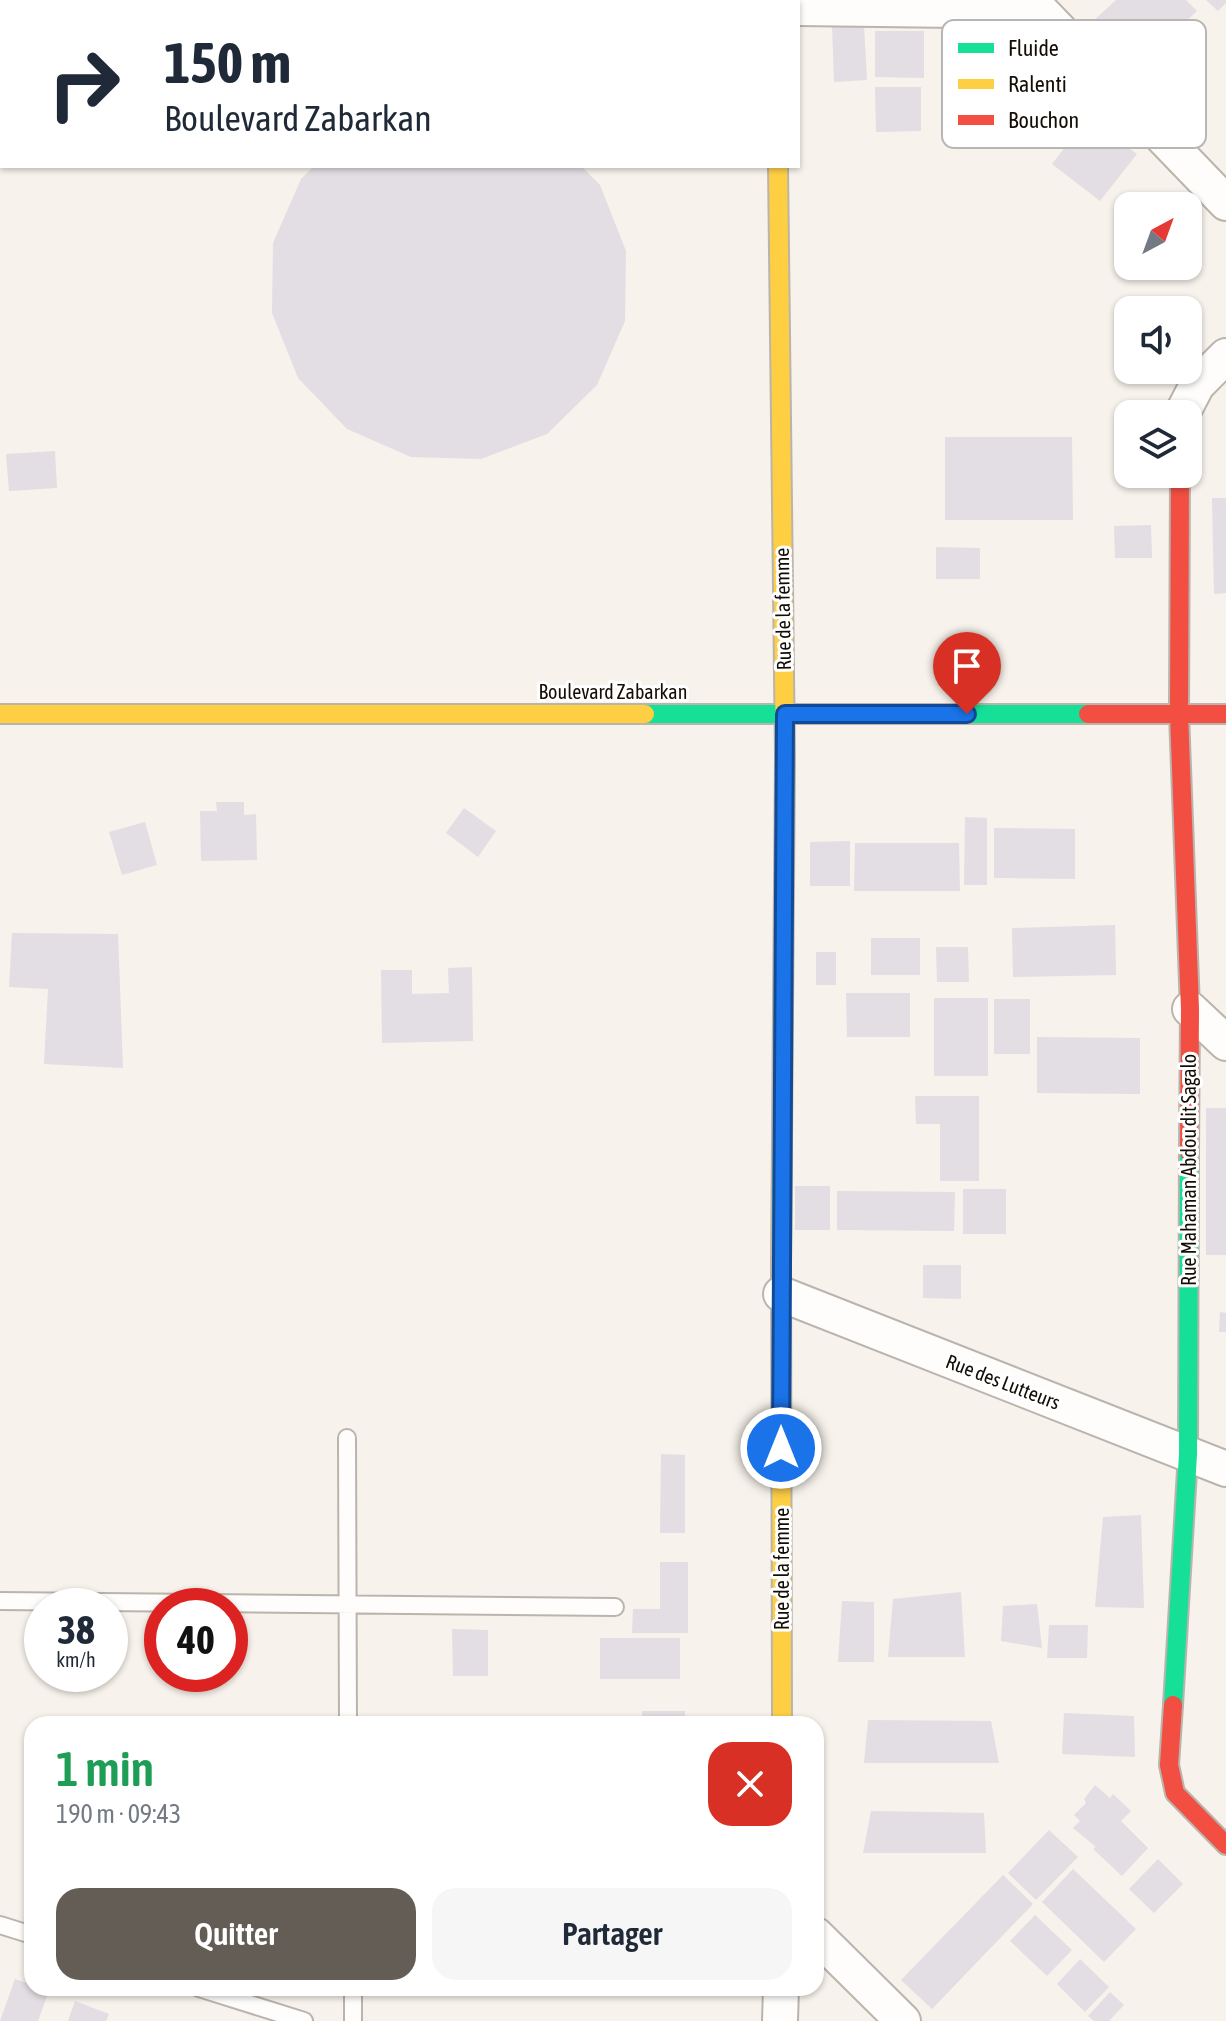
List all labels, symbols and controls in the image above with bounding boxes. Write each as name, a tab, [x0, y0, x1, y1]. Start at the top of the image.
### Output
legend	[942, 20, 1206, 148]
text: 150 m	[164, 31, 291, 95]
icon: right	[32, 32, 136, 136]
text: Fluide	[1008, 35, 1059, 61]
text: Ralenti	[1008, 71, 1067, 97]
text: Boulevard Zabarkan	[164, 97, 432, 139]
text: Bouchon	[1008, 107, 1079, 133]
north arrow	[1114, 192, 1202, 280]
map controls	[1114, 192, 1202, 488]
button: sound	[1114, 296, 1202, 384]
button: layers	[1114, 400, 1202, 488]
street label: Rue de la femme	[770, 548, 795, 671]
pin	[933, 632, 1001, 714]
icon: arrive	[945, 644, 989, 688]
street label: Boulevard Zabarkan	[539, 680, 687, 703]
street label: Rue Mahaman Abdou dit Sagalo	[1177, 1054, 1200, 1286]
street label: Rue des Lutteurs	[943, 1349, 1063, 1414]
position arrow	[739, 1406, 823, 1490]
street label: Rue de la femme	[770, 1508, 793, 1630]
speed limit sign: 40	[144, 1588, 248, 1692]
text: 38	[57, 1607, 95, 1652]
text: km/h	[56, 1648, 96, 1671]
text: 1 min	[56, 1741, 154, 1796]
button: close	[708, 1742, 792, 1826]
text: 190 m · 09:43	[56, 1799, 181, 1829]
button: Quitter	[56, 1888, 416, 1980]
button: Partager	[432, 1888, 792, 1980]

